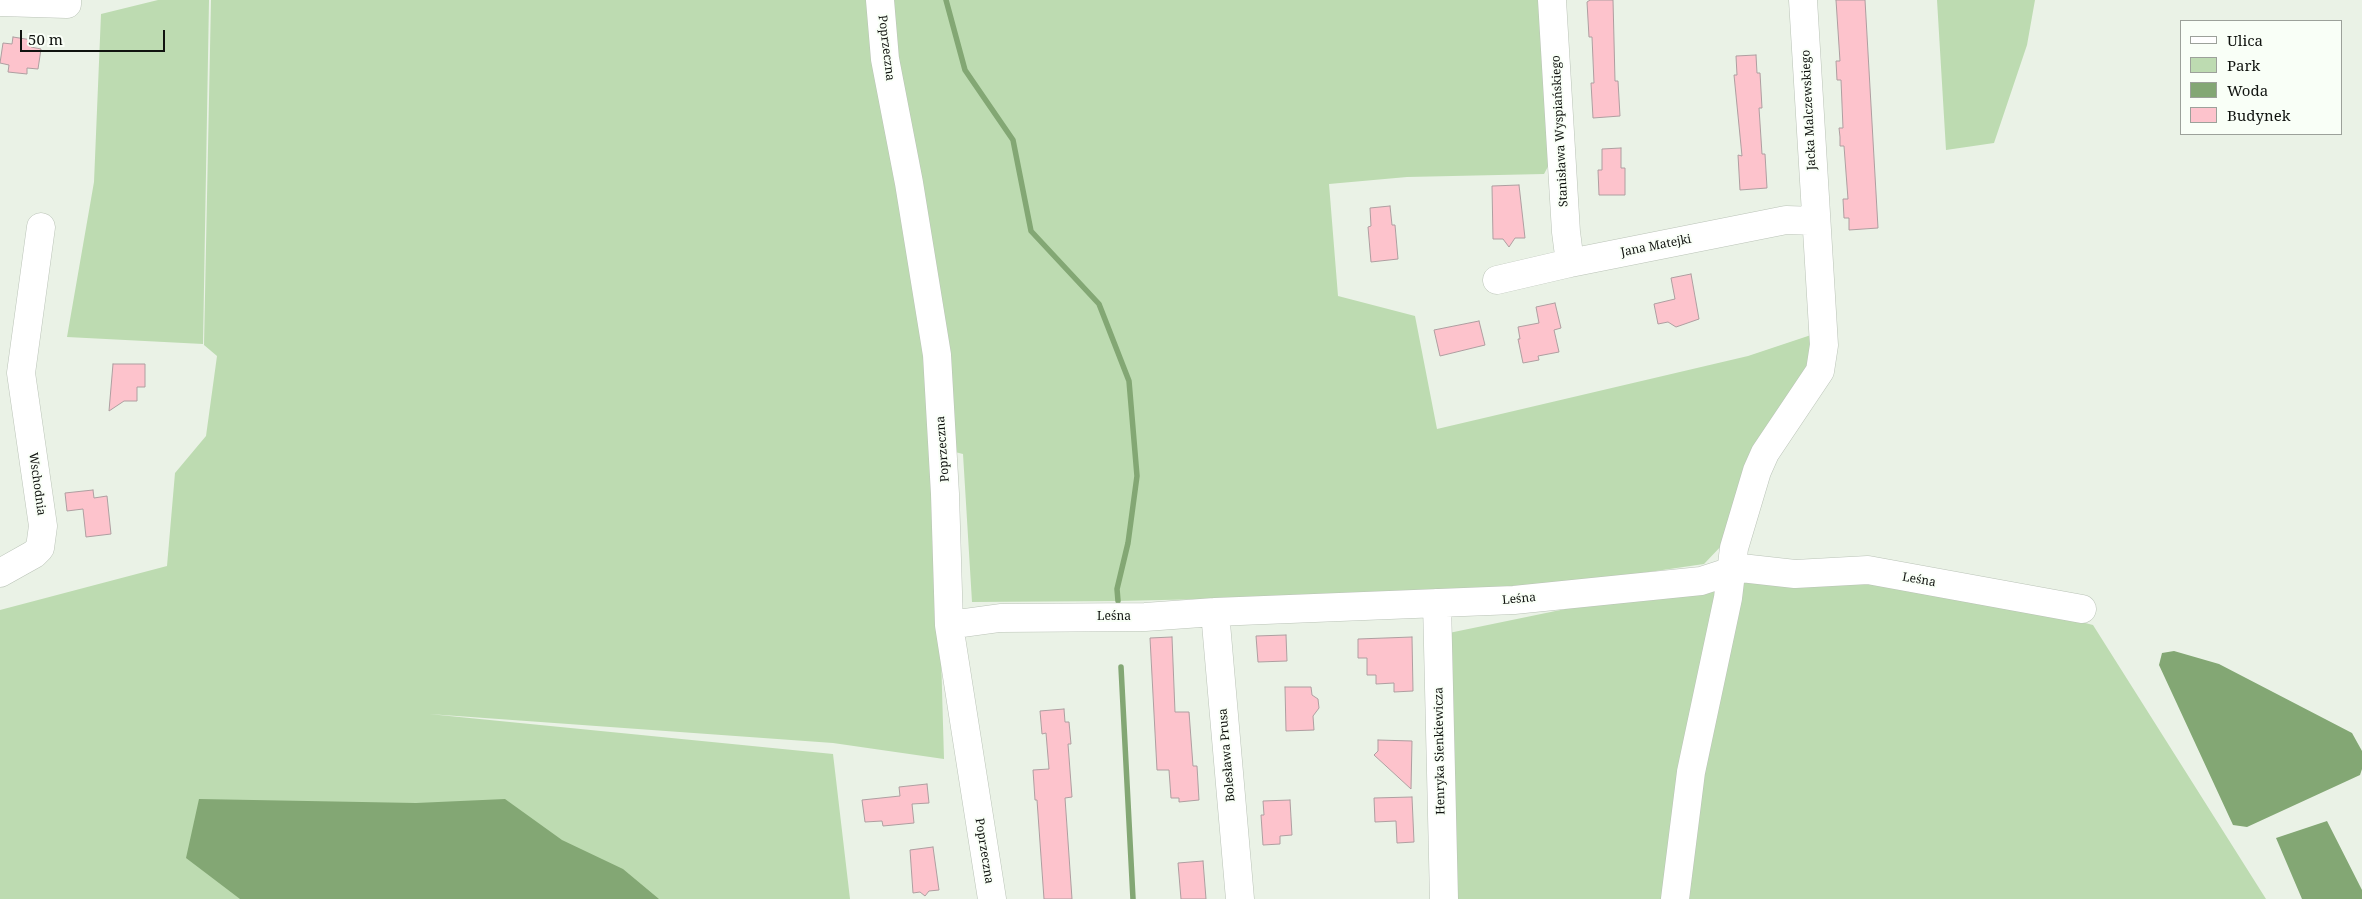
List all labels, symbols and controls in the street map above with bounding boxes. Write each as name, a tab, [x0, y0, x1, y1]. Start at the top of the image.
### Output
street label: Poprzeczna	[875, 14, 897, 82]
scale bar	[22, 20, 168, 52]
legend	[2180, 20, 2342, 135]
text: 50 m	[28, 29, 63, 49]
text: Ulica	[2227, 30, 2263, 50]
street label: Jacka Malczewskiego	[1799, 49, 1819, 171]
street label: Stanisława Wyspiańskiego	[1549, 55, 1571, 207]
text: Park	[2227, 55, 2260, 75]
text: Woda	[2227, 80, 2268, 100]
text: Budynek	[2227, 105, 2291, 125]
street label: Jana Matejki	[1619, 232, 1693, 260]
street label: Poprzeczna	[934, 415, 952, 483]
street label: Wschodnia	[25, 452, 49, 516]
street label: Leśna	[1901, 570, 1937, 590]
street label: Leśna	[1502, 590, 1536, 608]
street label: Leśna	[1097, 610, 1131, 624]
street label: Henryka Sienkiewicza	[1432, 687, 1448, 815]
street label: Bolesława Prusa	[1216, 708, 1238, 802]
street label: Poprzeczna	[972, 817, 996, 885]

